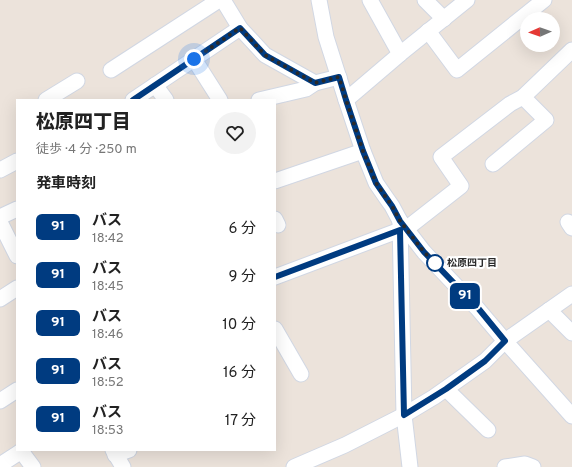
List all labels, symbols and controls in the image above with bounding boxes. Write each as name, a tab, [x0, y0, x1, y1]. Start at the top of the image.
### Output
north arrow	[520, 12, 560, 52]
map controls	[520, 12, 560, 52]
your location	[184, 49, 204, 69]
text: 松原四丁目	[36, 111, 131, 135]
button: heart	[214, 112, 256, 154]
text: 徒歩 · 4 分 · 250 m	[36, 142, 137, 158]
text: 発車時刻	[36, 175, 96, 194]
text: バス	[92, 212, 122, 231]
text: 91	[51, 218, 65, 235]
text: 6 分	[229, 220, 256, 239]
text: 18:42	[92, 231, 124, 247]
marker: 松原四丁目	[426, 254, 444, 272]
place label: 松原四丁目	[447, 257, 497, 270]
text: バス	[92, 260, 122, 279]
text: 91	[51, 266, 65, 283]
text: 9 分	[229, 268, 256, 287]
text: 18:45	[92, 279, 124, 295]
line badge: 91	[447, 283, 483, 309]
text: 91	[458, 287, 472, 304]
text: バス	[92, 308, 122, 327]
text: 91	[51, 314, 65, 331]
text: 10 分	[222, 316, 256, 335]
text: 18:46	[92, 327, 124, 343]
text: バス	[92, 356, 122, 375]
text: 91	[51, 362, 65, 379]
text: 16 分	[223, 364, 256, 383]
text: 18:52	[92, 375, 124, 391]
text: バス	[92, 404, 122, 423]
text: 91	[51, 410, 65, 427]
text: 17 分	[225, 412, 256, 431]
text: 18:53	[92, 423, 124, 439]

